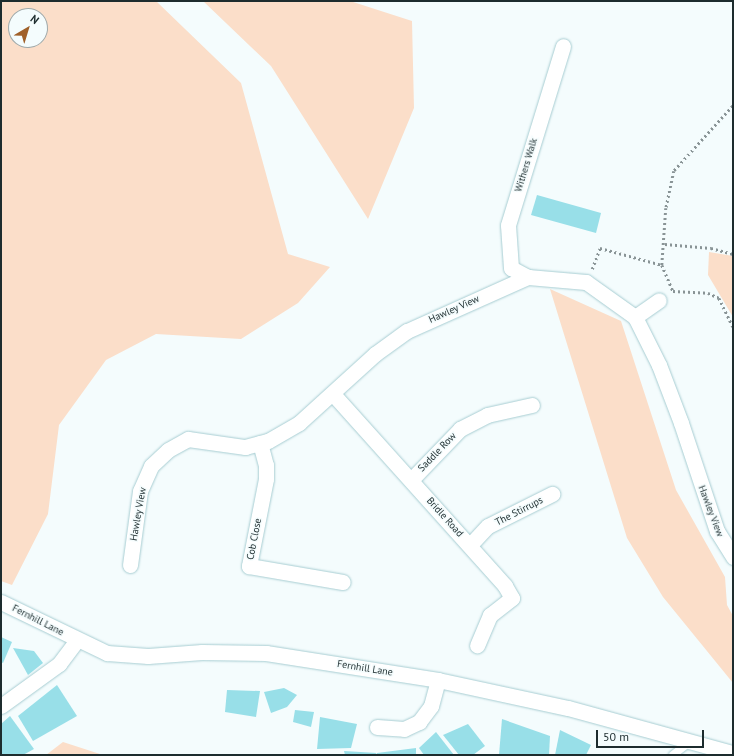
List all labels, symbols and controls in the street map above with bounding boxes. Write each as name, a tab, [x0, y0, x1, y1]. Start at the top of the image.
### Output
north arrow	[8, 8, 48, 48]
text: N	[28, 12, 42, 27]
street label: Withers Walk	[512, 137, 540, 193]
street label: Hawley View	[427, 292, 481, 326]
street label: Saddle Row	[415, 430, 459, 474]
street label: Hawley View	[696, 483, 726, 539]
street label: Hawley View	[127, 486, 149, 542]
street label: The Stirrups	[493, 494, 545, 528]
street label: Bridle Road	[424, 495, 466, 539]
street label: Cob Close	[244, 517, 264, 561]
street label: Fernhill Lane	[10, 602, 66, 638]
street label: Fernhill Lane	[336, 658, 394, 678]
scale bar	[598, 722, 706, 748]
text: 50 m	[603, 729, 629, 744]

